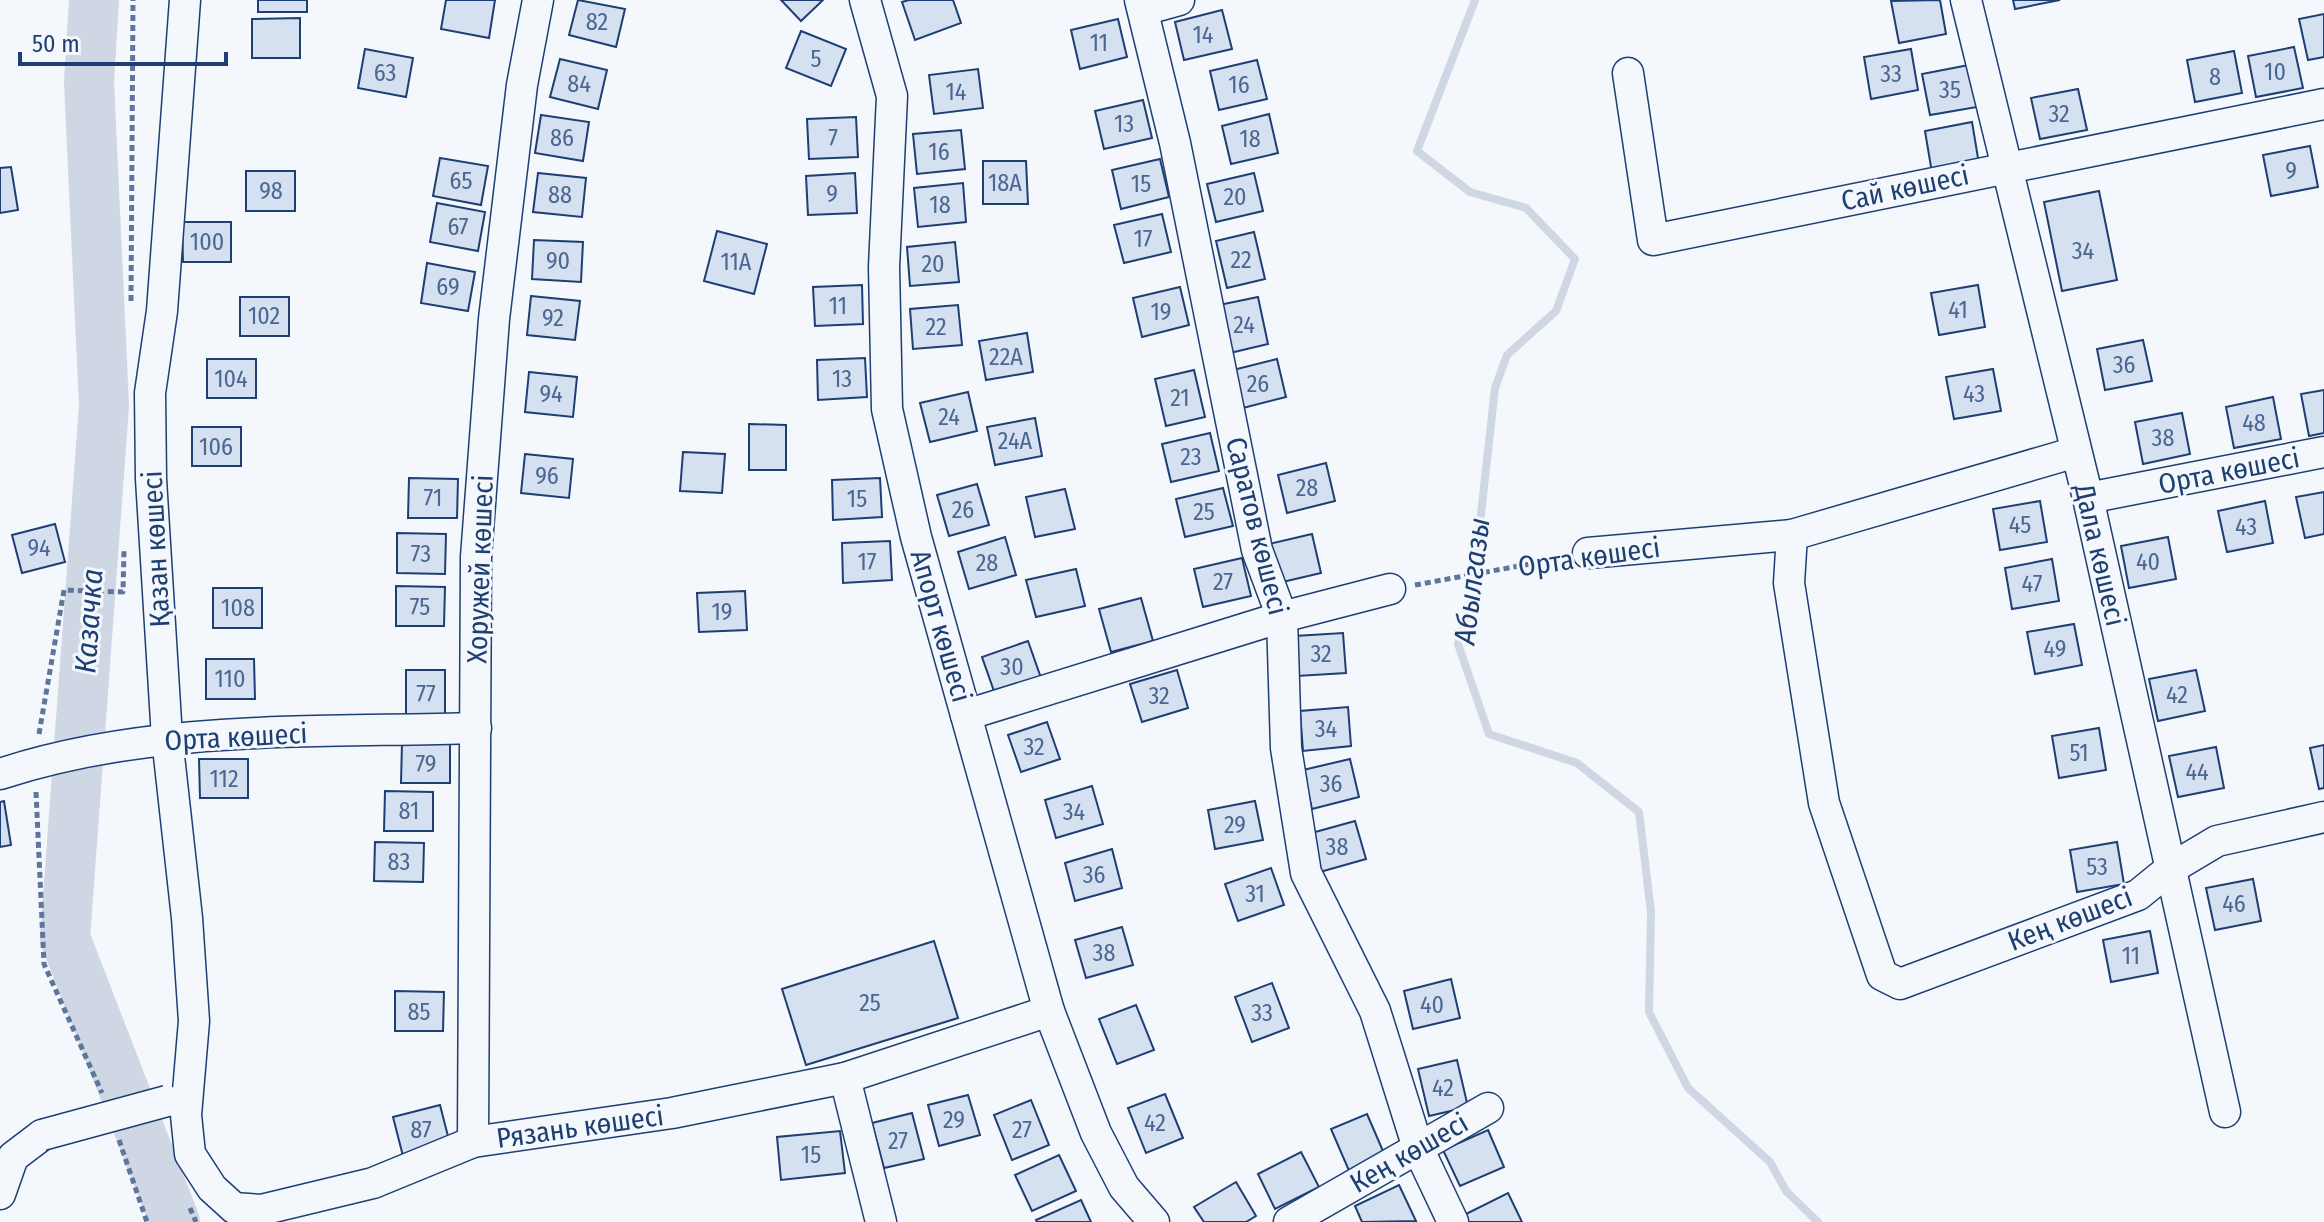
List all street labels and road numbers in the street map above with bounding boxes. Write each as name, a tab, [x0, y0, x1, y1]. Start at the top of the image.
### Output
street label: Сай көшесі	[1838, 158, 1972, 218]
street label: Саратов көшесі	[1219, 434, 1295, 618]
street label: Орта көшесі	[2156, 441, 2302, 501]
street label: Қазан көшесі	[135, 470, 177, 628]
street label: Хоружей көшесі	[460, 474, 500, 664]
street label: Дала көшесі	[2067, 480, 2132, 629]
street label: Орта көшесі	[1516, 531, 1662, 583]
street label: Апорт көшесі	[904, 546, 978, 706]
street label: Орта көшесі	[164, 717, 308, 757]
street label: Кең көшесі	[2003, 880, 2137, 958]
street label: Рязань көшесі	[494, 1099, 666, 1155]
street label: Кең көшесі	[1344, 1106, 1474, 1200]

